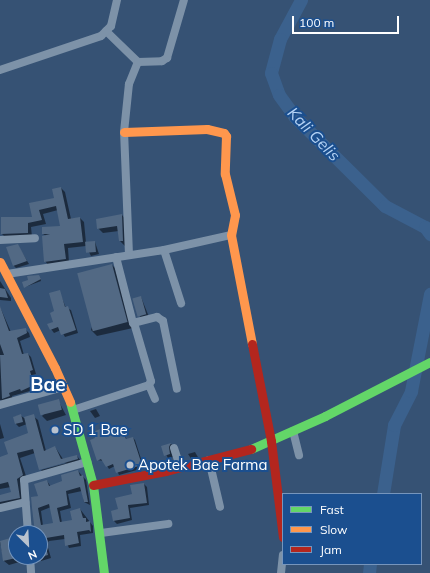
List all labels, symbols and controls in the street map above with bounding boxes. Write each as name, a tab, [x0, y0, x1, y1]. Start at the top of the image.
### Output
scale bar	[294, 8, 401, 34]
text: 100 m	[299, 15, 334, 30]
water label: Kali Gelis	[284, 103, 344, 165]
district label: Bae	[30, 374, 66, 396]
place label: SD 1 Bae	[63, 421, 128, 439]
marker: SD 1 Bae	[50, 425, 60, 435]
place label: Apotek Bae Farma	[138, 456, 268, 474]
marker: Apotek Bae Farma	[125, 460, 135, 470]
legend	[282, 493, 422, 565]
text: Fast	[320, 502, 344, 517]
text: Slow	[320, 522, 348, 537]
north arrow	[8, 525, 48, 565]
text: Jam	[320, 542, 342, 557]
text: N	[26, 547, 39, 563]

